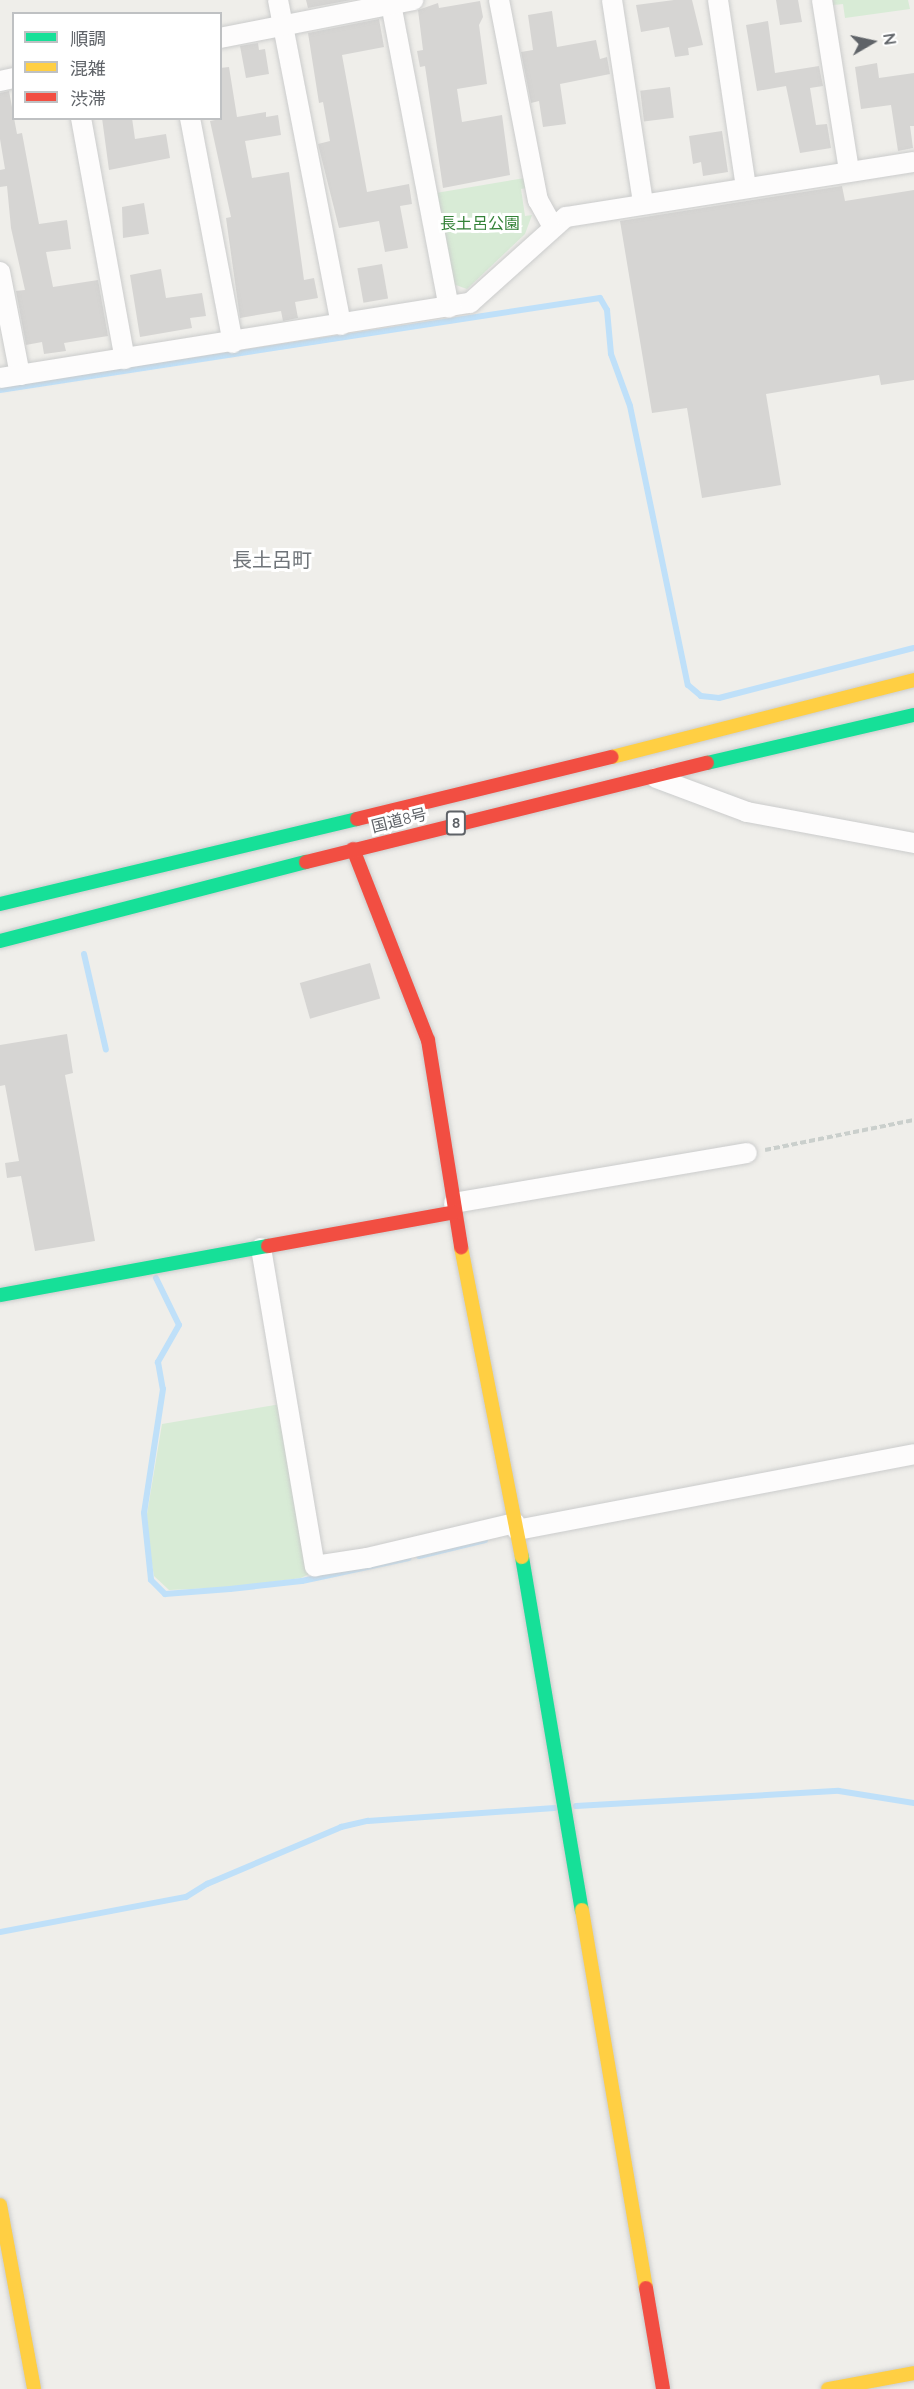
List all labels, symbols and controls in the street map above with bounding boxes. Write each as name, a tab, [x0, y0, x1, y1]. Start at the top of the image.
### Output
legend	[12, 12, 222, 120]
north arrow	[842, 12, 902, 72]
text: 順調	[70, 27, 106, 50]
text: N	[879, 32, 901, 47]
text: 混雑	[70, 57, 106, 80]
text: 渋滞	[70, 87, 106, 110]
park label: 長土呂公園	[440, 213, 520, 233]
district label: 長土呂町	[232, 547, 312, 571]
street label: 国道8号	[369, 804, 429, 836]
road number: 8	[446, 811, 466, 835]

